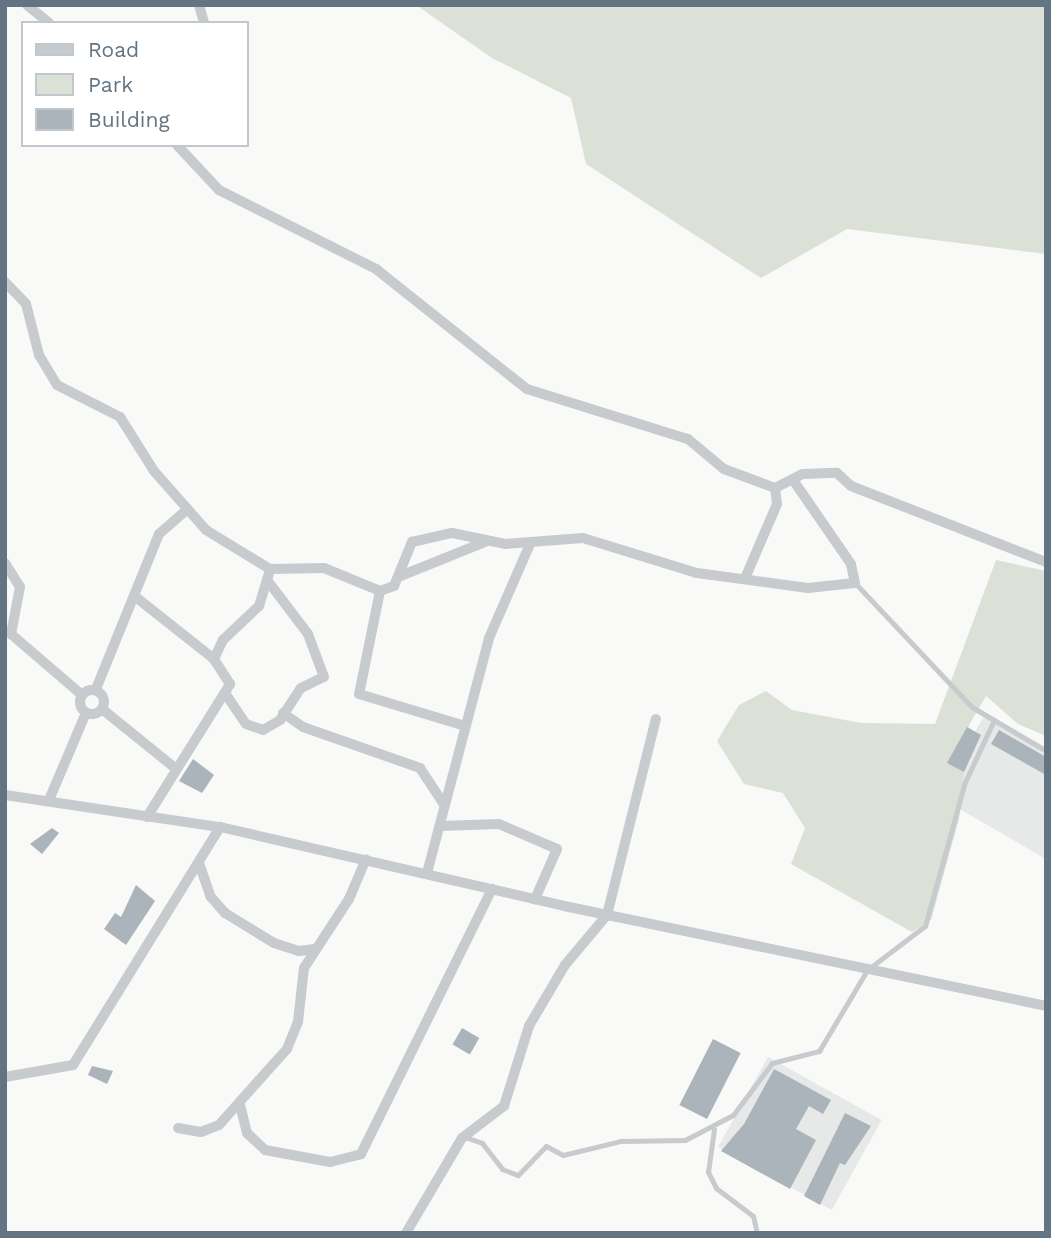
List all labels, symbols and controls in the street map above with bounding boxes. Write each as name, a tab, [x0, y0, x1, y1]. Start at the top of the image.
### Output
legend	[21, 21, 248, 147]
text: Road	[88, 37, 139, 62]
text: Park	[88, 72, 133, 97]
text: Building	[88, 107, 170, 132]

